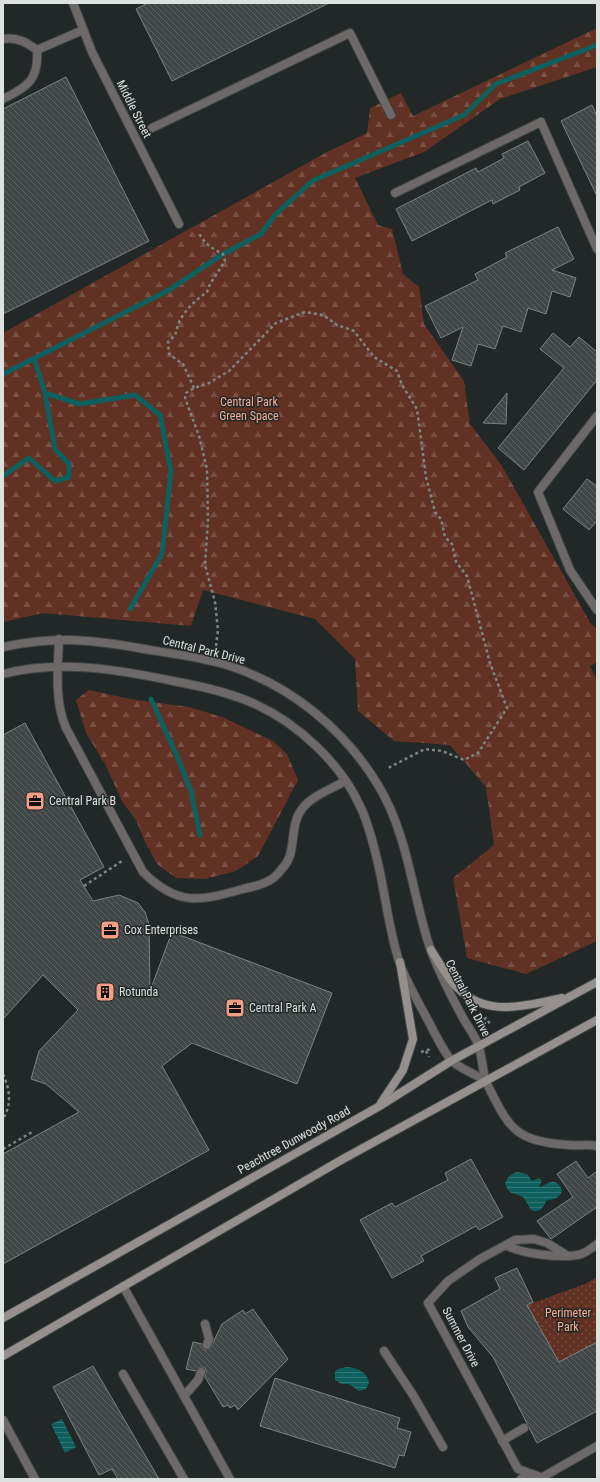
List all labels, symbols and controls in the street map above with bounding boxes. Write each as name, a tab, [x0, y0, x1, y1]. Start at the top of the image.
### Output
street label: Middle Street	[113, 78, 155, 141]
park label: Central Park Green Space	[219, 395, 279, 423]
street label: Central Park Drive	[161, 633, 247, 667]
office icon: Central Park B	[24, 790, 46, 812]
place label: Central Park B	[49, 794, 116, 808]
office icon: Cox Enterprises	[99, 919, 121, 941]
place label: Cox Enterprises	[124, 923, 198, 937]
street label: Central Park Drive	[443, 957, 494, 1039]
building icon: Rotunda	[94, 981, 116, 1003]
place label: Rotunda	[119, 985, 159, 999]
office icon: Central Park A	[224, 997, 246, 1019]
place label: Central Park A	[249, 1001, 317, 1015]
street label: Peachtree Dunwoody Road	[235, 1103, 353, 1177]
street label: Summer Drive	[439, 1305, 483, 1370]
park label: Perimeter Park	[545, 1306, 591, 1334]

